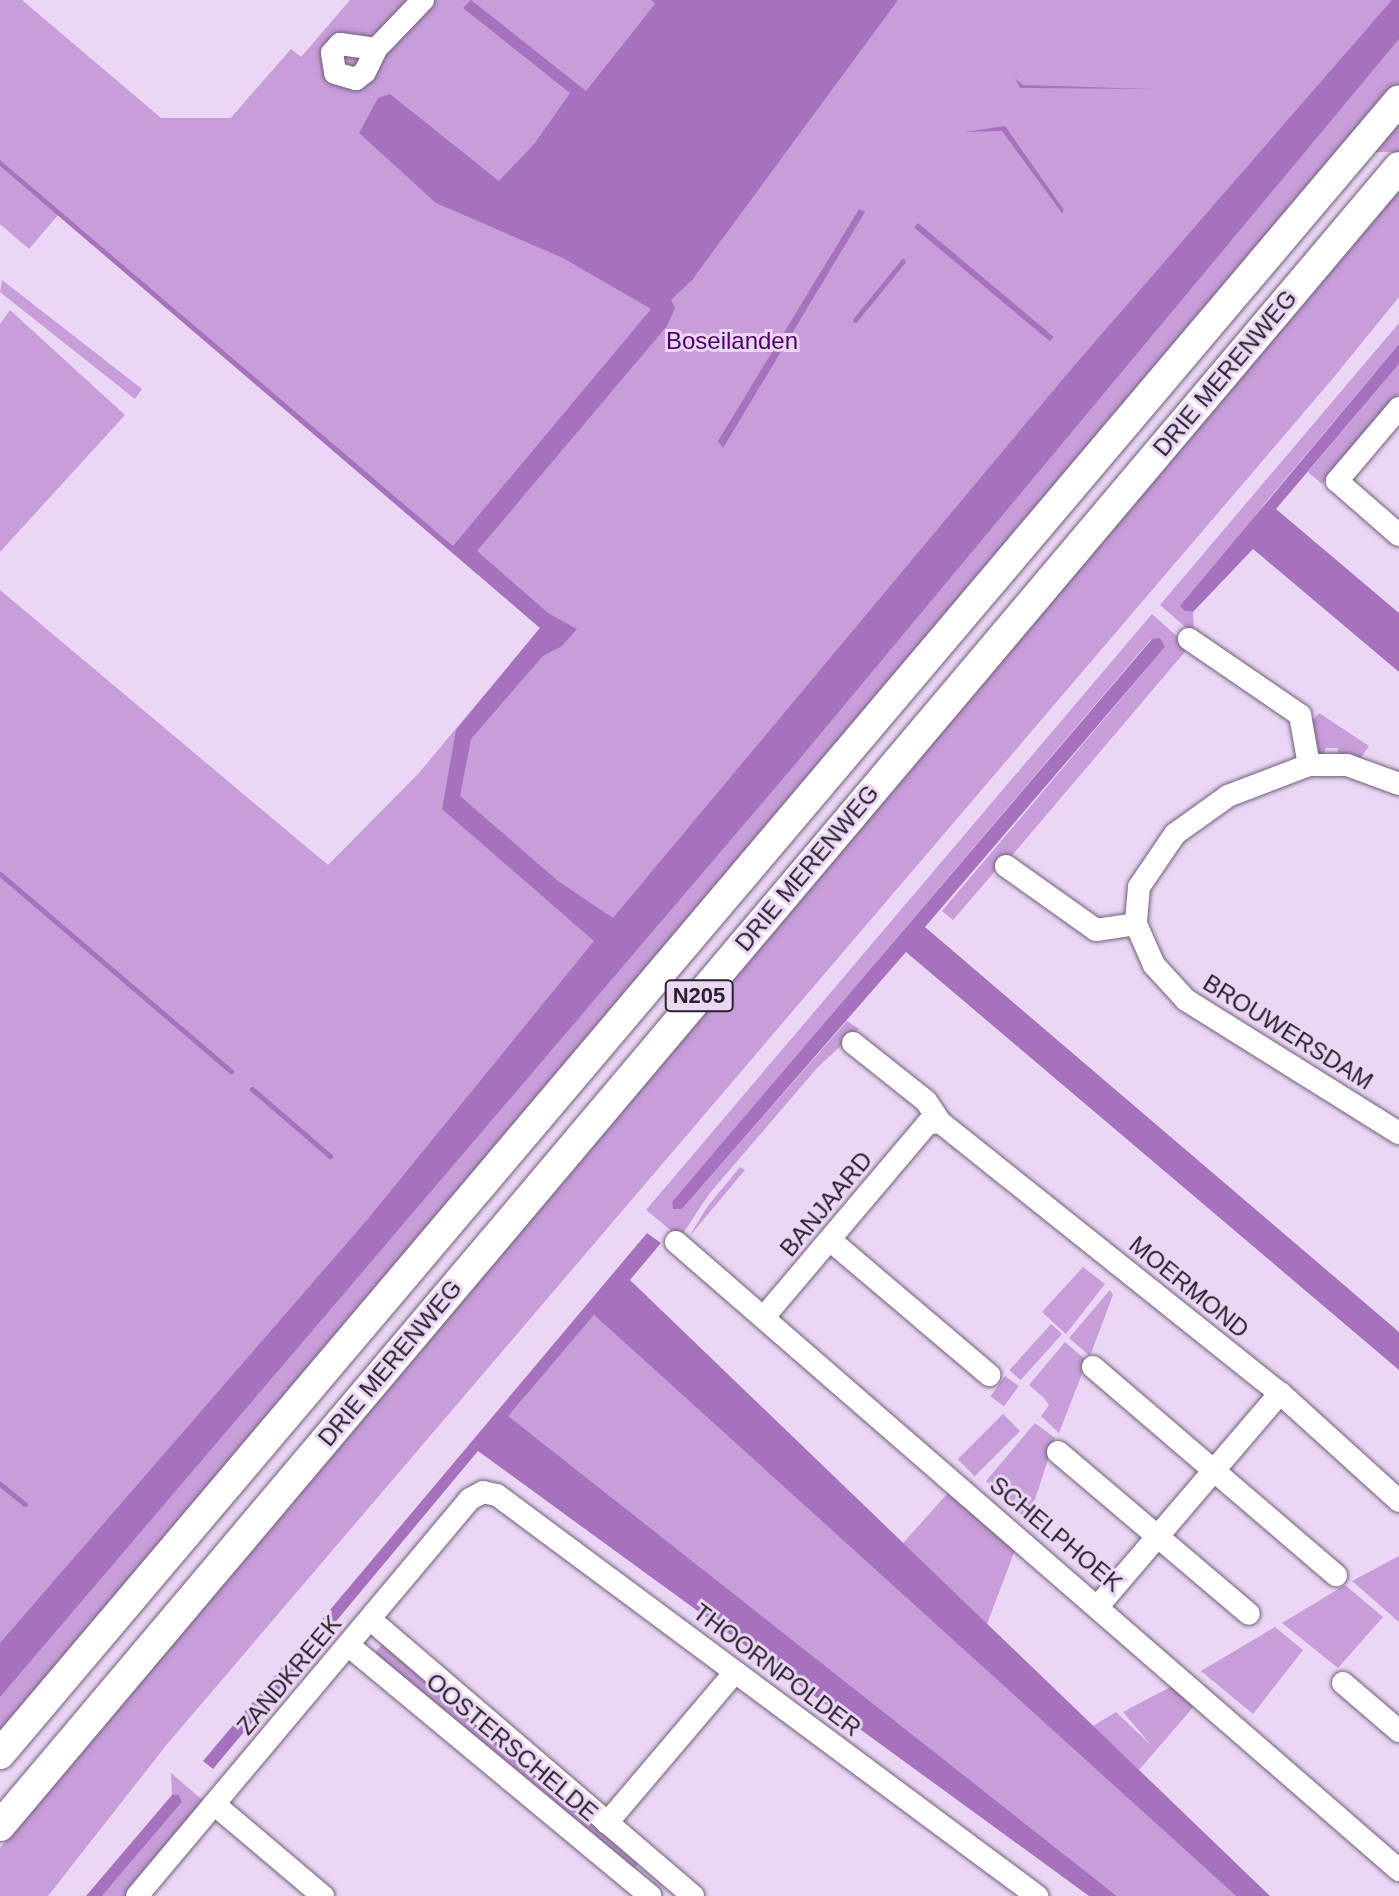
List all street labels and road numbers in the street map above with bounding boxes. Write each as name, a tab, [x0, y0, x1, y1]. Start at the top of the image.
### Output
street label: DRIE MERENWEG	[1147, 284, 1303, 462]
street label: DRIE MERENWEG	[729, 779, 885, 957]
street label: BROUWERSDAM	[1198, 968, 1378, 1096]
road number: N205	[663, 978, 735, 1014]
street label: BANJAARD	[774, 1146, 878, 1262]
street label: MOERMOND	[1123, 1230, 1255, 1344]
street label: DRIE MERENWEG	[312, 1274, 468, 1452]
street label: SCHELPHOEK	[984, 1470, 1128, 1598]
street label: THOORNPOLDER	[687, 1598, 867, 1742]
street label: ZANDKREEK	[231, 1610, 347, 1740]
street label: OOSTERSCHELDE	[421, 1667, 603, 1827]

